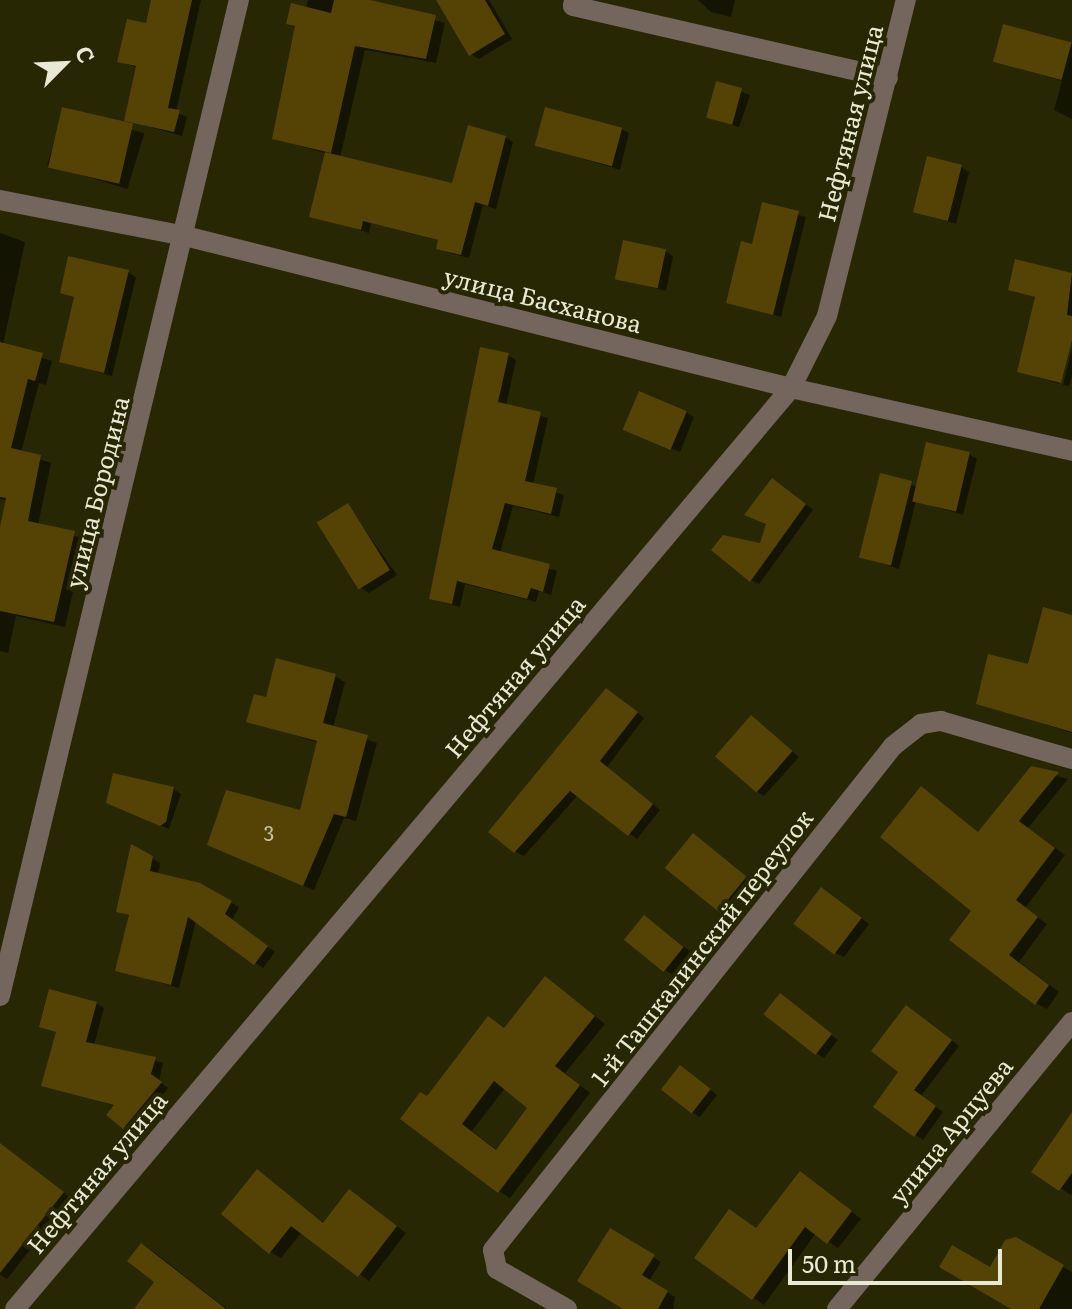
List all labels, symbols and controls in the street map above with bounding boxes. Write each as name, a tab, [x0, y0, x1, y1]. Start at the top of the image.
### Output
street label: Нефтяная улица	[811, 21, 887, 225]
north arrow	[24, 24, 104, 104]
text: С	[68, 40, 105, 68]
street label: улица Басханова	[441, 260, 645, 338]
street label: улица Бородина	[58, 393, 134, 591]
street label: Нефтяная улица	[438, 589, 590, 763]
street label: 1-й Ташкалинский переулок	[584, 803, 818, 1091]
house number: 3	[264, 820, 274, 844]
street label: улица Арцуева	[882, 1051, 1018, 1209]
street label: Нефтяная улица	[20, 1085, 172, 1259]
scale bar	[792, 1233, 1006, 1283]
text: 50 m	[802, 1245, 856, 1280]

